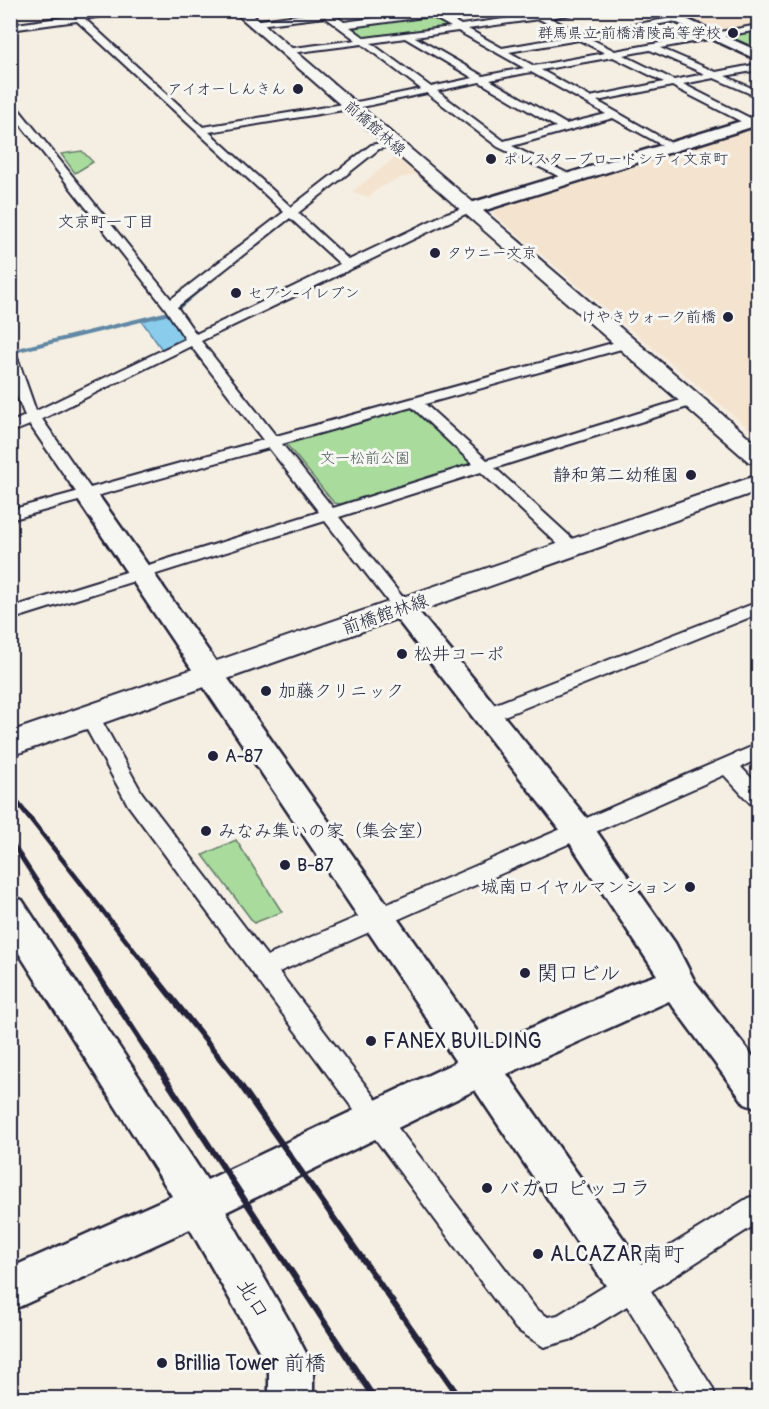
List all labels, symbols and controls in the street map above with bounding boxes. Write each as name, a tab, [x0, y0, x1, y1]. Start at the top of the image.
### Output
place label: 群馬県立 前橋清陵高等学校	[538, 24, 721, 43]
marker: 群馬県立 前橋清陵高等学校	[726, 26, 740, 40]
place label: アイオーしんきん	[167, 80, 286, 99]
marker: アイオーしんきん	[291, 82, 305, 96]
street label: 前橋館林線	[340, 97, 409, 160]
place label: ポレスターブロードシティ文京町	[503, 150, 729, 169]
marker: ポレスターブロードシティ文京町	[484, 152, 498, 166]
district label: 文京町一丁目	[58, 212, 154, 232]
place label: タウニー文京	[447, 244, 537, 263]
marker: タウニー文京	[428, 246, 442, 260]
place label: セブン-イレブン	[248, 284, 359, 303]
marker: セブン-イレブン	[229, 286, 243, 300]
place label: けやきウォーク前橋	[581, 308, 716, 327]
marker: けやきウォーク前橋	[721, 310, 735, 324]
park label: 文一松前公園	[320, 449, 410, 468]
place label: 静和第二幼稚園	[553, 464, 679, 487]
marker: 静和第二幼稚園	[684, 468, 698, 482]
street label: 前橋館林線	[339, 589, 431, 640]
place label: 松井コーポ	[414, 643, 504, 666]
marker: 松井コーポ	[395, 647, 409, 661]
place label: 加藤クリニック	[278, 680, 404, 703]
marker: 加藤クリニック	[259, 684, 273, 698]
place label: A-87	[225, 745, 263, 768]
marker: A-87	[206, 749, 220, 763]
place label: みなみ集いの家（集会室）	[218, 820, 434, 843]
marker: みなみ集いの家（集会室）	[199, 824, 213, 838]
place label: B-87	[297, 854, 334, 877]
marker: B-87	[278, 858, 292, 872]
place label: 城南ロイヤルマンション	[481, 876, 678, 899]
marker: 城南ロイヤルマンション	[683, 880, 697, 894]
place label: 関口ビル	[537, 960, 621, 987]
marker: 関口ビル	[518, 966, 532, 980]
place label: FANEX BUILDING	[383, 1028, 542, 1055]
marker: FANEX BUILDING	[364, 1034, 378, 1048]
place label: バガロ ピッコラ	[499, 1175, 651, 1202]
marker: バガロ ピッコラ	[480, 1181, 494, 1195]
place label: ALCAZAR南町	[550, 1241, 684, 1268]
marker: ALCAZAR南町	[531, 1247, 545, 1261]
street label: 北口	[230, 1274, 275, 1324]
place label: Brillia Tower 前橋	[174, 1350, 326, 1377]
marker: Brillia Tower 前橋	[155, 1356, 169, 1370]

